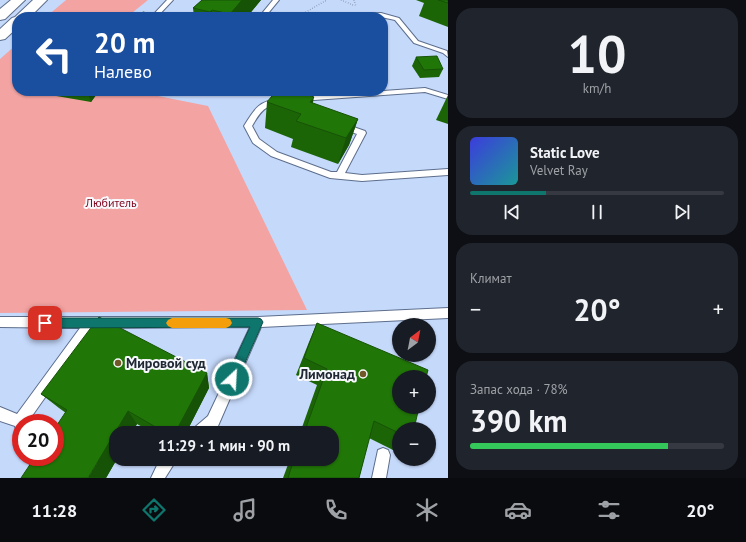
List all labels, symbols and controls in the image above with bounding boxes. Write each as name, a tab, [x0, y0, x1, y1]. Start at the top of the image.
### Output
text: 10	[568, 20, 626, 87]
text: 20 m	[94, 24, 155, 61]
icon: left	[28, 28, 80, 80]
text: Налево	[94, 60, 152, 83]
text: km/h	[583, 80, 611, 97]
text: Static Love	[530, 143, 600, 162]
text: Velvet Ray	[530, 162, 588, 179]
park label: Любитель	[84, 195, 137, 210]
icon: previous	[501, 201, 523, 223]
icon: pause	[586, 201, 608, 223]
icon: next	[671, 201, 693, 223]
text: Климат	[470, 270, 512, 287]
text: 20°	[573, 290, 621, 329]
text: −	[470, 295, 481, 323]
text: +	[713, 295, 724, 323]
pin	[28, 306, 62, 340]
icon: arrive	[34, 312, 56, 334]
north arrow	[392, 318, 436, 362]
map controls	[392, 318, 436, 466]
place label: Мировой суд	[126, 354, 206, 372]
marker: Мировой суд	[113, 358, 123, 368]
position arrow	[211, 358, 253, 400]
place label: Лимонад	[298, 365, 355, 383]
marker: Лимонад	[358, 369, 368, 379]
button: +	[392, 370, 436, 414]
text: Запас хода · 78%	[470, 381, 568, 398]
text: 390 km	[470, 401, 568, 440]
speed limit sign: 20	[12, 414, 64, 466]
button: −	[392, 422, 436, 466]
text: 11:29 · 1 мин · 90 m	[158, 436, 290, 455]
icon: directions	[140, 496, 168, 524]
icon: music	[231, 496, 259, 524]
icon: phone	[322, 496, 350, 524]
icon: climate	[413, 496, 441, 524]
icon: car	[504, 496, 532, 524]
icon: filters	[595, 496, 623, 524]
text: 11:28	[32, 499, 77, 522]
text: 20°	[686, 499, 714, 522]

